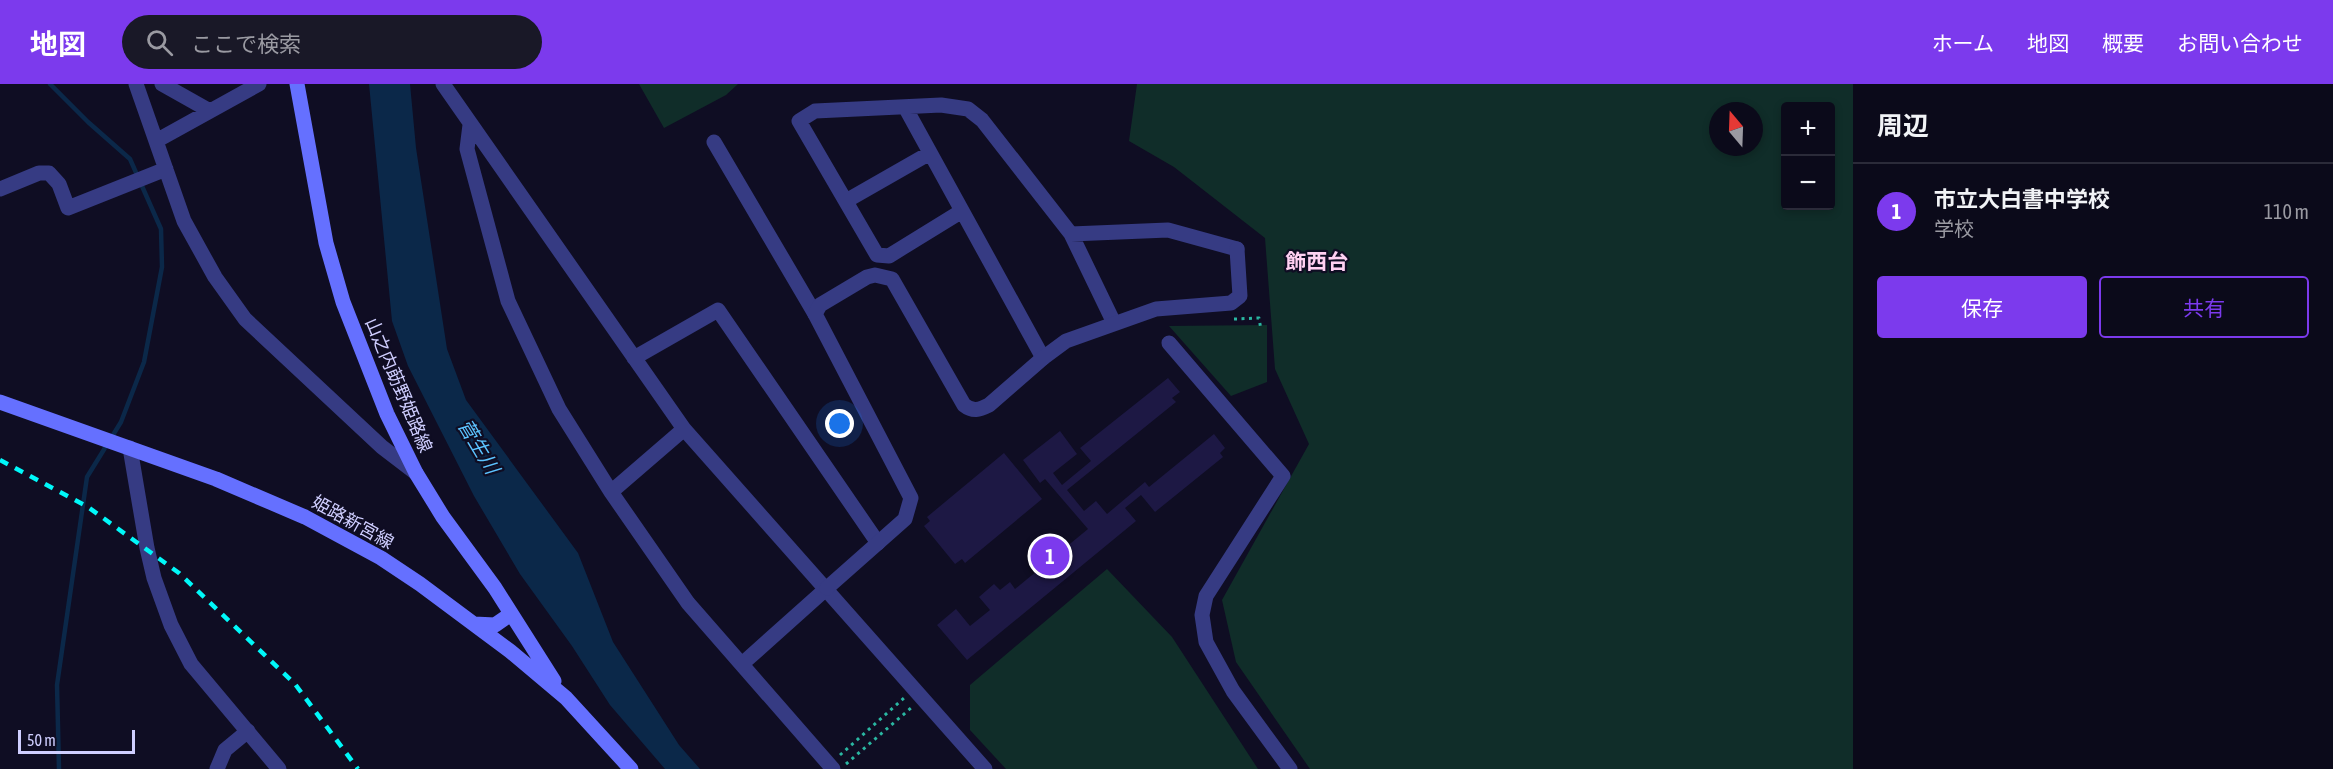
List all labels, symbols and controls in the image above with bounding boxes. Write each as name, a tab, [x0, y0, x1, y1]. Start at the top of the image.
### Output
search box	[122, 15, 542, 69]
icon: search	[143, 26, 176, 59]
text: 地図	[30, 28, 86, 60]
text: ここで検索	[191, 31, 301, 57]
text: ホーム	[1932, 31, 1994, 55]
text: 地図	[2027, 31, 2069, 55]
text: 概要	[2102, 31, 2144, 55]
text: お問い合わせ	[2177, 31, 2303, 55]
north arrow	[1709, 102, 1763, 156]
map controls	[1781, 102, 1835, 210]
button: +	[1781, 102, 1835, 156]
text: 周辺	[1877, 111, 1929, 141]
button: −	[1781, 156, 1835, 210]
text: 市立大白書中学校	[1934, 186, 2110, 212]
text: 1	[1892, 200, 1901, 223]
text: 110 m	[2264, 200, 2309, 223]
text: 学校	[1934, 217, 1974, 240]
district label: 飾西台	[1286, 249, 1349, 273]
button: 保存	[1877, 276, 2087, 338]
button: 共有	[2099, 276, 2309, 338]
street label: 山之内莇野姫路線	[361, 315, 437, 455]
your location	[825, 409, 854, 438]
water label: 菅生川	[454, 414, 505, 479]
street label: 姫路新宮線	[309, 491, 397, 553]
pin: 1	[1030, 534, 1070, 578]
scale bar	[18, 727, 135, 754]
text: 50 m	[27, 731, 56, 749]

